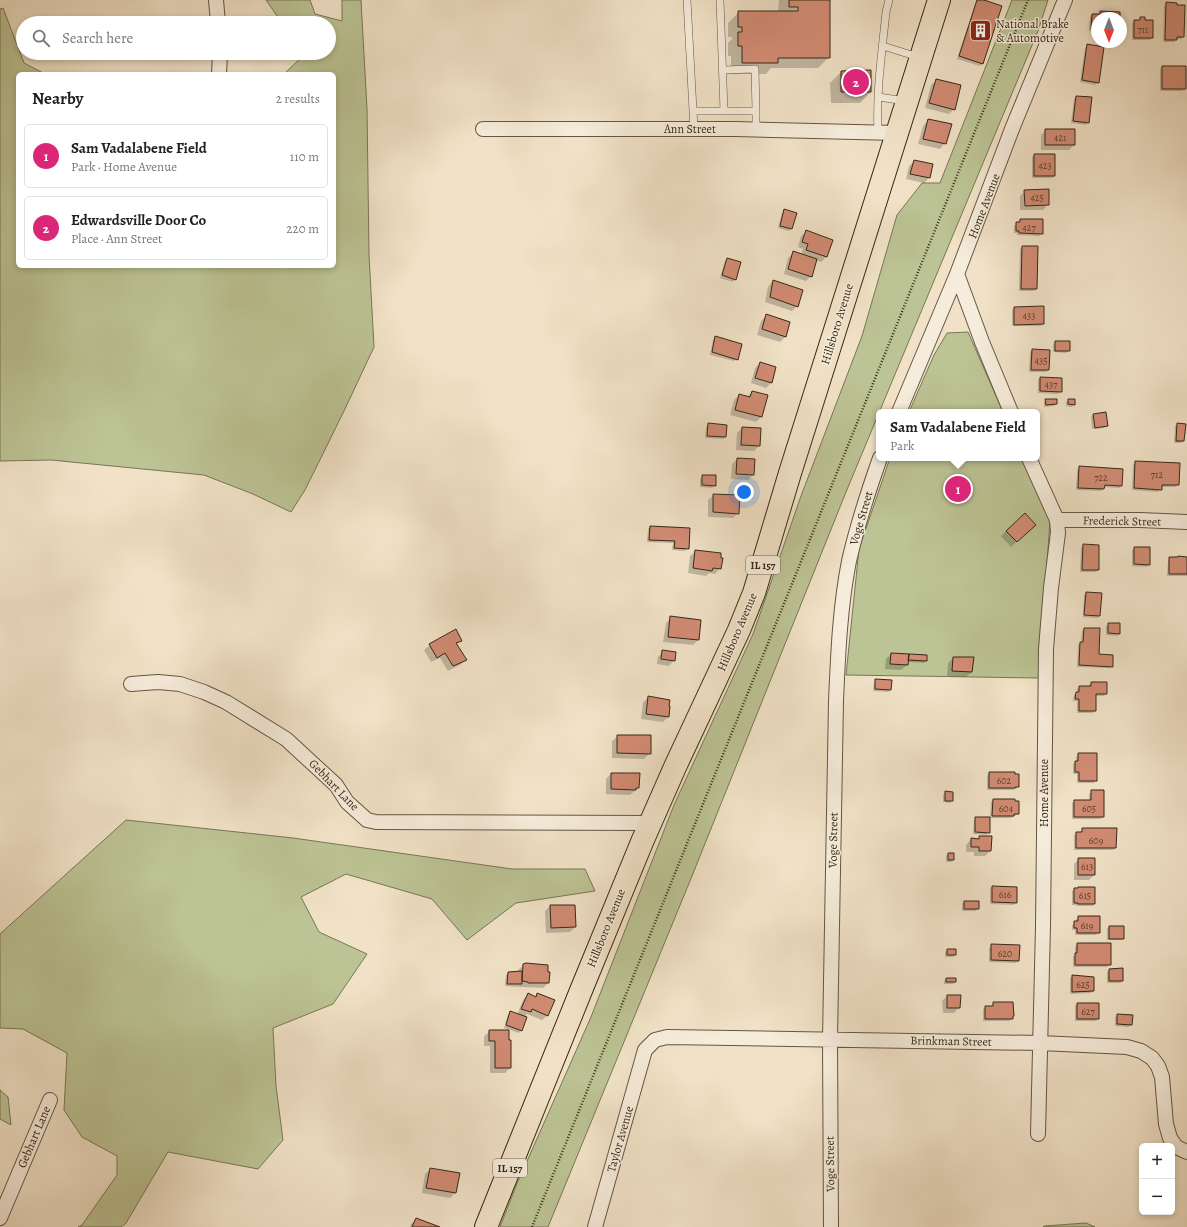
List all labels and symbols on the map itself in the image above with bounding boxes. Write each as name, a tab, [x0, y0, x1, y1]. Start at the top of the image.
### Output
north arrow	[1091, 12, 1127, 48]
place label: National Brake & Automotive	[996, 16, 1069, 46]
building icon: National Brake & Automotive	[967, 18, 993, 44]
house number: 711	[1137, 23, 1149, 36]
pin: 2	[843, 67, 869, 97]
street label: Ann Street	[663, 121, 716, 137]
house number: 421	[1054, 131, 1067, 144]
house number: 423	[1038, 159, 1052, 172]
street label: Home Avenue	[964, 171, 1004, 241]
house number: 425	[1030, 191, 1044, 204]
house number: 427	[1022, 221, 1037, 234]
street label: Hillsboro Avenue	[817, 282, 857, 366]
house number: 433	[1023, 309, 1035, 322]
house number: 435	[1035, 354, 1048, 367]
house number: 437	[1045, 378, 1058, 391]
house number: 712	[1151, 468, 1163, 481]
house number: 722	[1094, 471, 1108, 484]
pin: 1	[945, 474, 971, 504]
your location	[734, 482, 754, 502]
street label: Voge Street	[845, 489, 876, 548]
street label: Frederick Street	[1083, 512, 1161, 530]
road number: IL 157	[746, 556, 780, 574]
street label: Hillsboro Avenue	[713, 590, 761, 674]
street label: Gebhart Lane	[305, 756, 363, 814]
street label: Home Avenue	[1036, 759, 1052, 827]
house number: 602	[997, 774, 1012, 787]
house number: 604	[999, 802, 1014, 815]
house number: 605	[1082, 802, 1096, 815]
street label: Voge Street	[824, 812, 841, 869]
house number: 609	[1089, 834, 1104, 847]
house number: 613	[1081, 860, 1093, 873]
street label: Hillsboro Avenue	[583, 886, 629, 970]
house number: 616	[999, 888, 1012, 901]
house number: 615	[1079, 889, 1091, 902]
house number: 619	[1081, 919, 1094, 932]
house number: 620	[998, 947, 1012, 960]
house number: 625	[1076, 978, 1090, 991]
house number: 627	[1081, 1005, 1096, 1018]
street label: Brinkman Street	[910, 1032, 992, 1050]
street label: Gebhart Lane	[14, 1104, 54, 1170]
street label: Taylor Avenue	[603, 1104, 637, 1174]
street label: Voge Street	[822, 1136, 839, 1193]
road number: IL 157	[493, 1159, 527, 1177]

